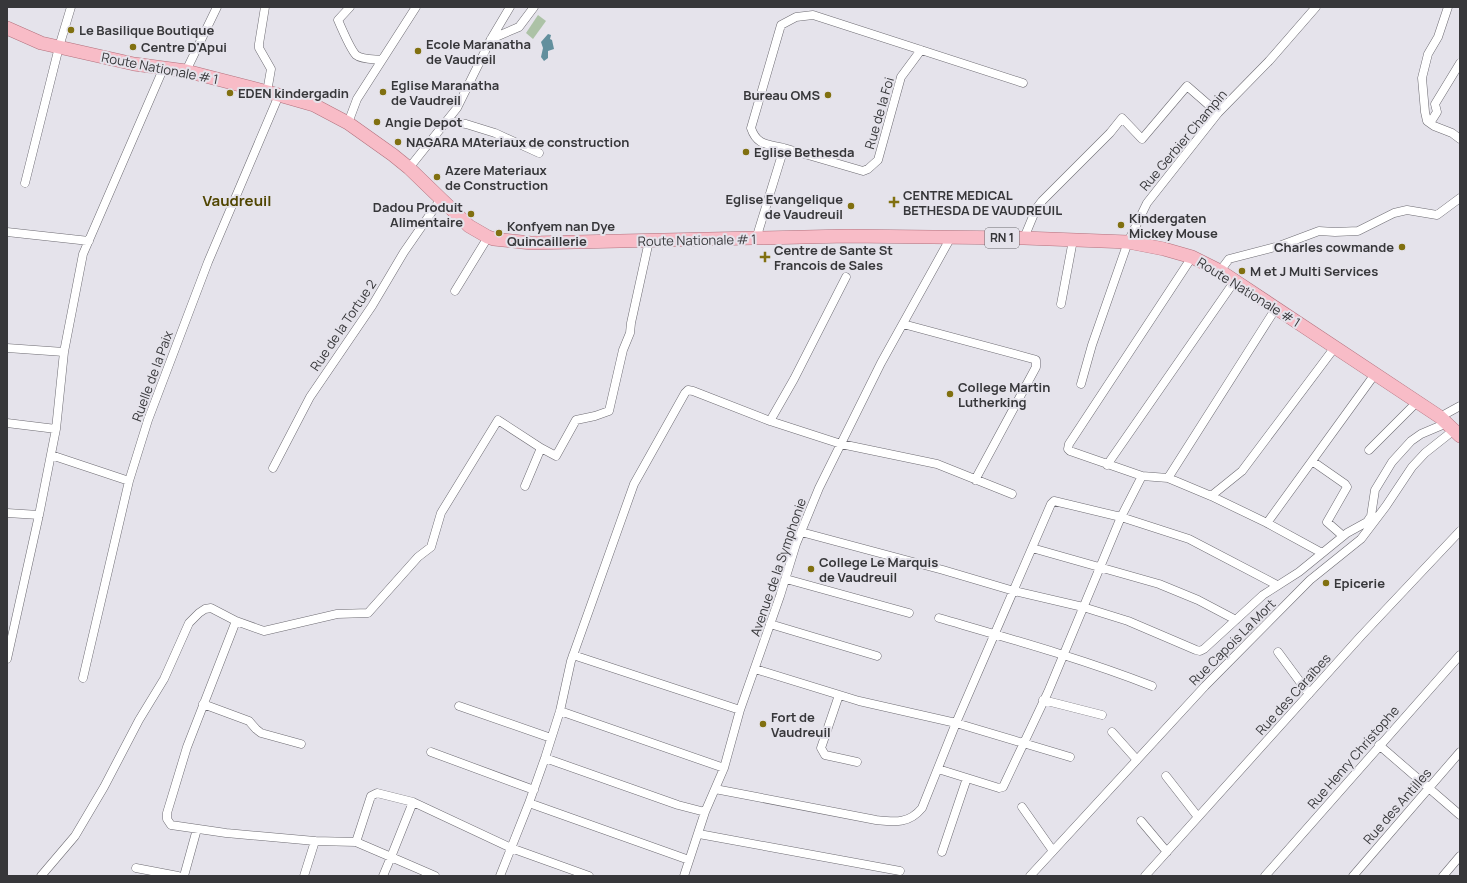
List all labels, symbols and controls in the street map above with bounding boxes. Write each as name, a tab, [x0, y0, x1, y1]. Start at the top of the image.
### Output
place label: Le Basilique Boutique	[79, 21, 214, 39]
marker: Le Basilique Boutique	[66, 25, 76, 35]
place label: Ecole Maranatha de Vaudreil	[426, 35, 531, 68]
place label: Centre D'Apui	[141, 38, 227, 56]
marker: Centre D'Apui	[128, 42, 138, 52]
marker: Ecole Maranatha de Vaudreil	[413, 46, 423, 56]
street label: Route Nationale # 1	[100, 48, 220, 88]
street label: Rue de la Foi	[860, 75, 898, 151]
place label: Eglise Maranatha de Vaudreil	[391, 76, 499, 109]
place label: EDEN kindergadin	[238, 84, 349, 102]
place label: Bureau OMS	[743, 86, 820, 104]
street label: Rue Gerbier Champin	[1135, 86, 1231, 194]
marker: Eglise Maranatha de Vaudreil	[378, 87, 388, 97]
marker: EDEN kindergadin	[225, 88, 235, 98]
marker: Bureau OMS	[823, 90, 833, 100]
place label: Angie Depot	[385, 113, 463, 131]
marker: Angie Depot	[372, 117, 382, 127]
place label: NAGARA MAteriaux de construction	[406, 133, 629, 151]
marker: NAGARA MAteriaux de construction	[393, 137, 403, 147]
place label: Eglise Bethesda	[754, 143, 855, 161]
marker: Eglise Bethesda	[741, 147, 751, 157]
place label: Azere Materiaux de Construction	[445, 161, 548, 194]
marker: Azere Materiaux de Construction	[432, 172, 442, 182]
place label: CENTRE MEDICAL BETHESDA DE VAUDREUIL	[903, 186, 1062, 219]
district label: Vaudreuil	[203, 190, 271, 211]
place label: Eglise Evangelique de Vaudreuil	[725, 190, 843, 223]
marker: CENTRE MEDICAL BETHESDA DE VAUDREUIL	[888, 196, 900, 208]
place label: Dadou Produit Alimentaire	[373, 198, 463, 231]
marker: Eglise Evangelique de Vaudreuil	[846, 201, 856, 211]
marker: Dadou Produit Alimentaire	[466, 209, 476, 219]
place label: Kindergaten Mickey Mouse	[1129, 209, 1218, 242]
place label: Konfyem nan Dye Quincaillerie	[507, 217, 615, 250]
marker: Kindergaten Mickey Mouse	[1116, 220, 1126, 230]
marker: Konfyem nan Dye Quincaillerie	[494, 228, 504, 238]
road number: RN 1	[985, 228, 1019, 248]
street label: Route Nationale # 1	[638, 230, 756, 250]
place label: Charles cowmande	[1274, 238, 1394, 256]
place label: Centre de Sante St Francois de Sales	[774, 241, 893, 274]
marker: Charles cowmande	[1397, 242, 1407, 252]
marker: Centre de Sante St Francois de Sales	[759, 251, 771, 263]
street label: Route Nationale # 1	[1194, 253, 1304, 331]
place label: M et J Multi Services	[1250, 262, 1378, 280]
marker: M et J Multi Services	[1237, 266, 1247, 276]
street label: Rue de la Tortue 2	[306, 276, 380, 374]
street label: Ruelle de la Paix	[127, 328, 177, 424]
place label: College Martin Lutherking	[958, 378, 1050, 411]
marker: College Martin Lutherking	[945, 389, 955, 399]
street label: Avenue de la Symphonie	[746, 495, 810, 639]
place label: College Le Marquis de Vaudreuil	[819, 553, 938, 586]
marker: College Le Marquis de Vaudreuil	[806, 564, 816, 574]
place label: Epicerie	[1334, 574, 1385, 592]
marker: Epicerie	[1321, 578, 1331, 588]
street label: Rue Capois La Mort	[1185, 595, 1279, 689]
street label: Rue des Caraïbes	[1251, 649, 1335, 739]
street label: Rue Henry Christophe	[1303, 701, 1403, 812]
place label: Fort de Vaudreuil	[771, 708, 831, 741]
marker: Fort de Vaudreuil	[758, 719, 768, 729]
street label: Rue des Antilles	[1359, 764, 1435, 848]

